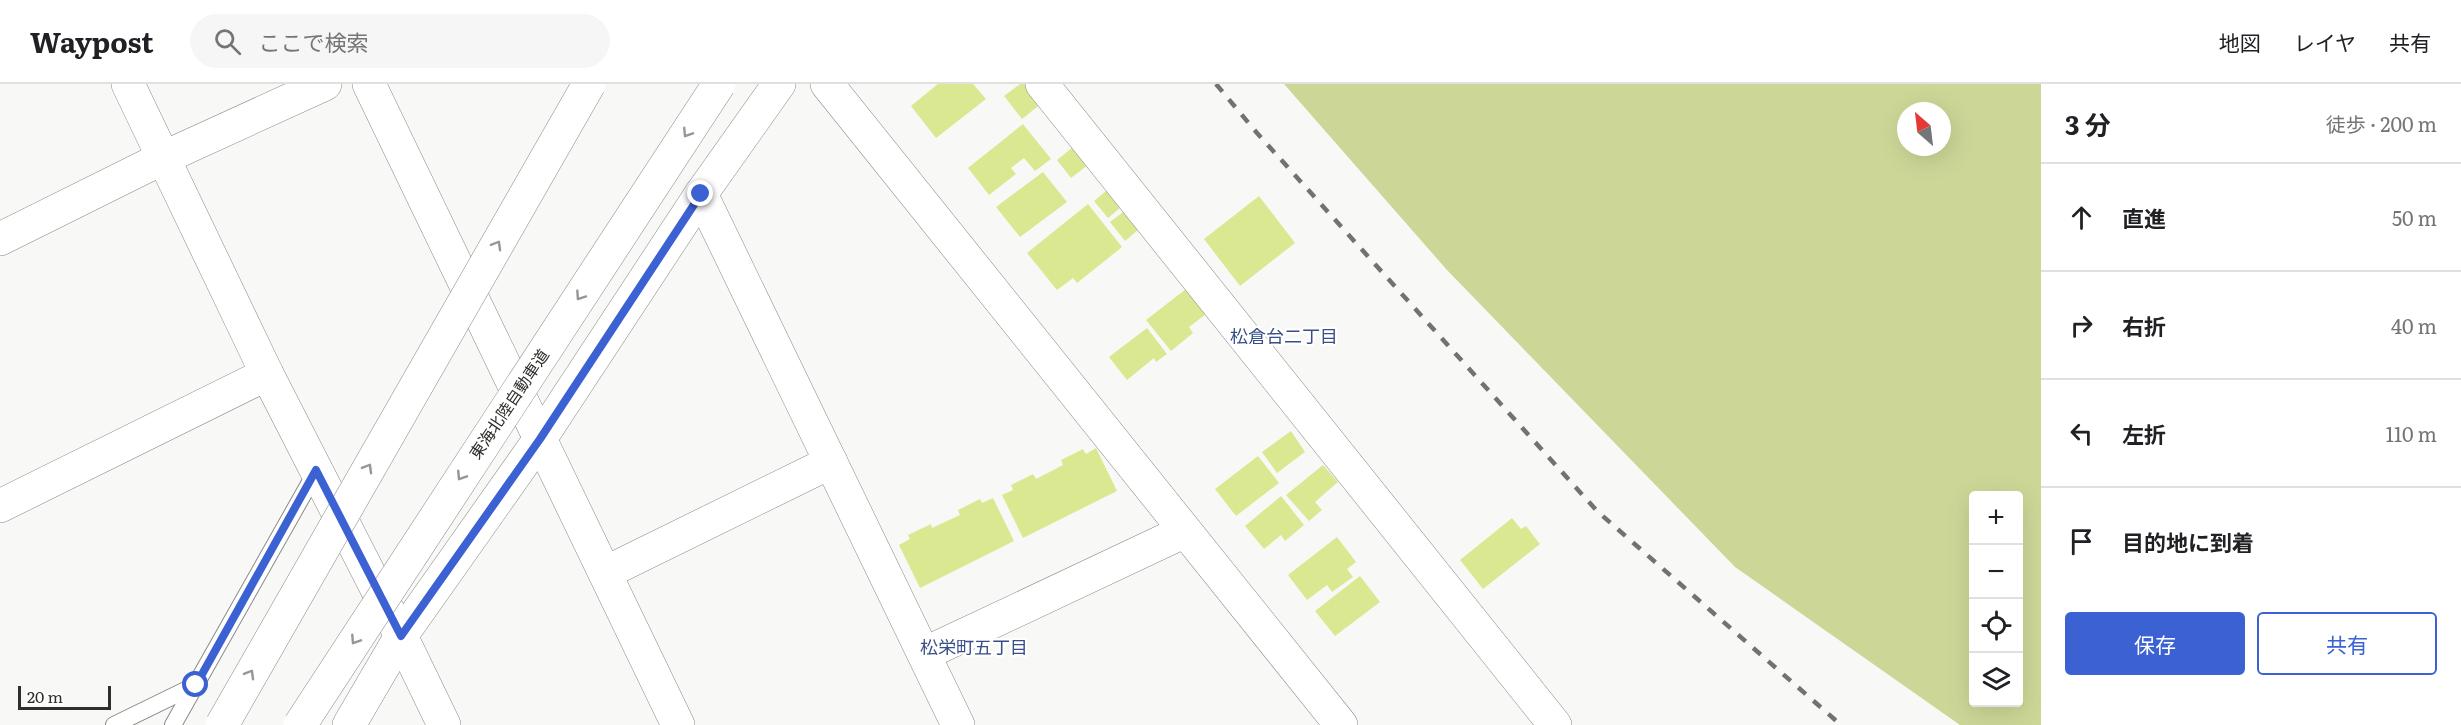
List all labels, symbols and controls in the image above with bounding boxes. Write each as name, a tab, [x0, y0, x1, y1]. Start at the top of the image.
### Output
search box	[190, 14, 610, 68]
text: Waypost	[30, 20, 154, 62]
icon: search	[211, 25, 244, 58]
text: ここで検索	[259, 25, 369, 58]
text: 地図	[2219, 26, 2261, 57]
text: レイヤ	[2294, 26, 2356, 57]
text: 共有	[2389, 26, 2431, 57]
north arrow	[1897, 102, 1951, 156]
text: 3 分	[2065, 104, 2111, 143]
text: 徒歩 · 200 m	[2326, 108, 2437, 138]
one-way arrow	[683, 127, 695, 137]
route end	[687, 180, 713, 206]
icon: ahead	[2065, 201, 2098, 234]
text: 直進	[2122, 201, 2166, 234]
text: 50 m	[2392, 202, 2437, 232]
one-way arrow	[490, 241, 501, 251]
one-way arrow	[577, 290, 588, 301]
icon: right	[2065, 309, 2098, 342]
text: 右折	[2122, 309, 2166, 342]
text: 40 m	[2391, 310, 2437, 340]
district label: 松倉台二丁目	[1230, 322, 1338, 349]
street label: 東海北陸自動車道	[462, 344, 554, 463]
icon: left	[2065, 417, 2098, 450]
text: 左折	[2122, 417, 2166, 450]
text: 110 m	[2386, 418, 2437, 448]
one-way arrow	[361, 464, 372, 474]
one-way arrow	[457, 469, 468, 480]
map controls	[1969, 491, 2023, 707]
button: +	[1969, 491, 2023, 545]
icon: arrive	[2065, 525, 2098, 558]
text: 目的地に到着	[2122, 525, 2254, 558]
button: −	[1969, 545, 2023, 599]
button: locate	[1969, 599, 2023, 653]
button: 保存	[2065, 612, 2245, 675]
button: 共有	[2257, 612, 2437, 675]
one-way arrow	[351, 633, 362, 644]
district label: 松栄町五丁目	[920, 633, 1028, 660]
button: layers	[1969, 653, 2023, 707]
one-way arrow	[243, 670, 254, 680]
route start	[182, 671, 208, 697]
scale bar	[18, 683, 111, 710]
text: 20 m	[27, 684, 63, 708]

